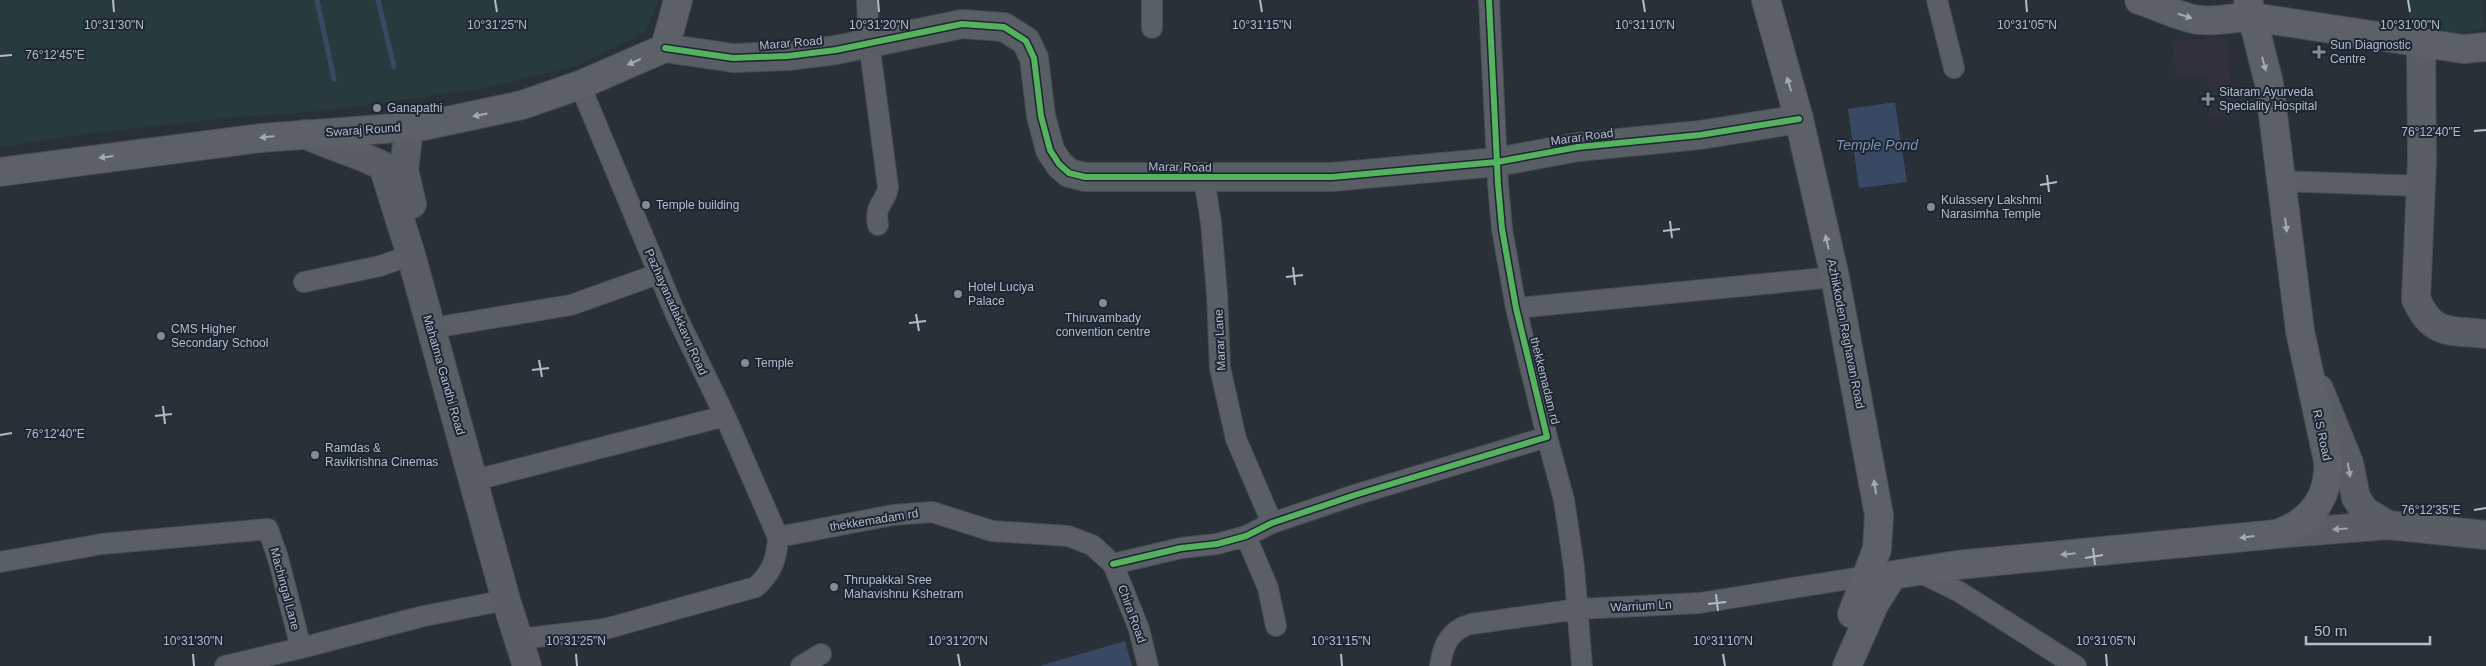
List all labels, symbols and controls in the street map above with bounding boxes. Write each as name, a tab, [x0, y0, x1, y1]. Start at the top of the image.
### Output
one-way arrow	[2178, 13, 2193, 21]
text: 10°31'30"N	[84, 18, 144, 32]
text: 10°31'25"N	[467, 18, 527, 32]
text: 10°31'20"N	[849, 18, 909, 32]
text: 10°31'15"N	[1232, 18, 1292, 32]
text: 10°31'10"N	[1615, 18, 1675, 32]
text: 10°31'05"N	[1997, 18, 2057, 32]
text: 10°31'00"N	[2380, 18, 2440, 32]
street label: Marar Road	[759, 33, 823, 53]
place label: Sun Diagnostic Centre	[2330, 38, 2411, 66]
marker: Sun Diagnostic Centre	[2312, 45, 2326, 59]
text: 76°12'45"E	[25, 48, 85, 62]
one-way arrow	[2261, 57, 2269, 72]
one-way arrow	[626, 58, 641, 66]
one-way arrow	[1784, 76, 1792, 91]
place label: Sitaram Ayurveda Speciality Hospital	[2219, 85, 2317, 113]
marker: Sitaram Ayurveda Speciality Hospital	[2201, 92, 2215, 106]
place label: Ganapathi	[387, 101, 442, 115]
marker: Ganapathi	[371, 102, 383, 114]
one-way arrow	[473, 111, 488, 119]
street label: Swaraj Round	[325, 120, 401, 140]
text: 76°12'40"E	[2401, 125, 2461, 139]
street label: Marar Road	[1550, 126, 1614, 148]
one-way arrow	[258, 133, 274, 141]
water label: Temple Pond	[1836, 137, 1919, 153]
one-way arrow	[97, 153, 113, 161]
street label: Marar Road	[1148, 159, 1212, 175]
place label: Kulassery Lakshmi Narasimha Temple	[1941, 193, 2042, 221]
place label: Temple building	[656, 198, 739, 212]
marker: Temple building	[640, 199, 652, 211]
marker: Kulassery Lakshmi Narasimha Temple	[1925, 201, 1937, 213]
one-way arrow	[2282, 217, 2290, 233]
one-way arrow	[1823, 234, 1831, 249]
street label: Pazhayanadakkavu Road	[642, 247, 710, 377]
street label: Azhikkoden Raghavan Road	[1825, 258, 1867, 410]
place label: Hotel Luciya Palace	[968, 280, 1034, 308]
marker: Hotel Luciya Palace	[952, 288, 964, 300]
marker: Thiruvambady convention centre	[1097, 297, 1109, 309]
street label: Marar Lane	[1211, 309, 1229, 371]
place label: Thiruvambady convention centre	[1056, 311, 1151, 339]
street label: Mahatma Gandhi Road	[420, 313, 468, 437]
place label: CMS Higher Secondary School	[171, 322, 268, 350]
marker: CMS Higher Secondary School	[155, 330, 167, 342]
street label: thekkemadam rd	[1527, 336, 1563, 426]
place label: Temple	[755, 356, 794, 370]
marker: Temple	[739, 357, 751, 369]
street label: R.S Road	[2310, 408, 2334, 462]
text: 76°12'40"E	[25, 427, 85, 441]
place label: Ramdas & Ravikrishna Cinemas	[325, 441, 438, 469]
marker: Ramdas & Ravikrishna Cinemas	[309, 449, 321, 461]
one-way arrow	[2346, 462, 2354, 478]
one-way arrow	[1871, 479, 1879, 495]
text: 76°12'35"E	[2401, 503, 2461, 517]
street label: thekkemadam rd	[829, 506, 919, 534]
one-way arrow	[2331, 525, 2347, 533]
one-way arrow	[2239, 533, 2255, 541]
street label: Machingal Lane	[267, 546, 303, 632]
one-way arrow	[2060, 550, 2076, 558]
place label: Thrupakkal Sree Mahavishnu Kshetram	[844, 573, 963, 601]
marker: Thrupakkal Sree Mahavishnu Kshetram	[828, 581, 840, 593]
street label: Chira Road	[1115, 583, 1149, 645]
street label: Warrium Ln	[1610, 597, 1672, 615]
scale bar	[2306, 614, 2430, 646]
text: 50 m	[2314, 622, 2347, 639]
text: 10°31'30"N	[163, 634, 223, 648]
text: 10°31'25"N	[546, 634, 606, 648]
text: 10°31'20"N	[928, 634, 988, 648]
text: 10°31'15"N	[1311, 634, 1371, 648]
text: 10°31'10"N	[1693, 634, 1753, 648]
text: 10°31'05"N	[2076, 634, 2136, 648]

